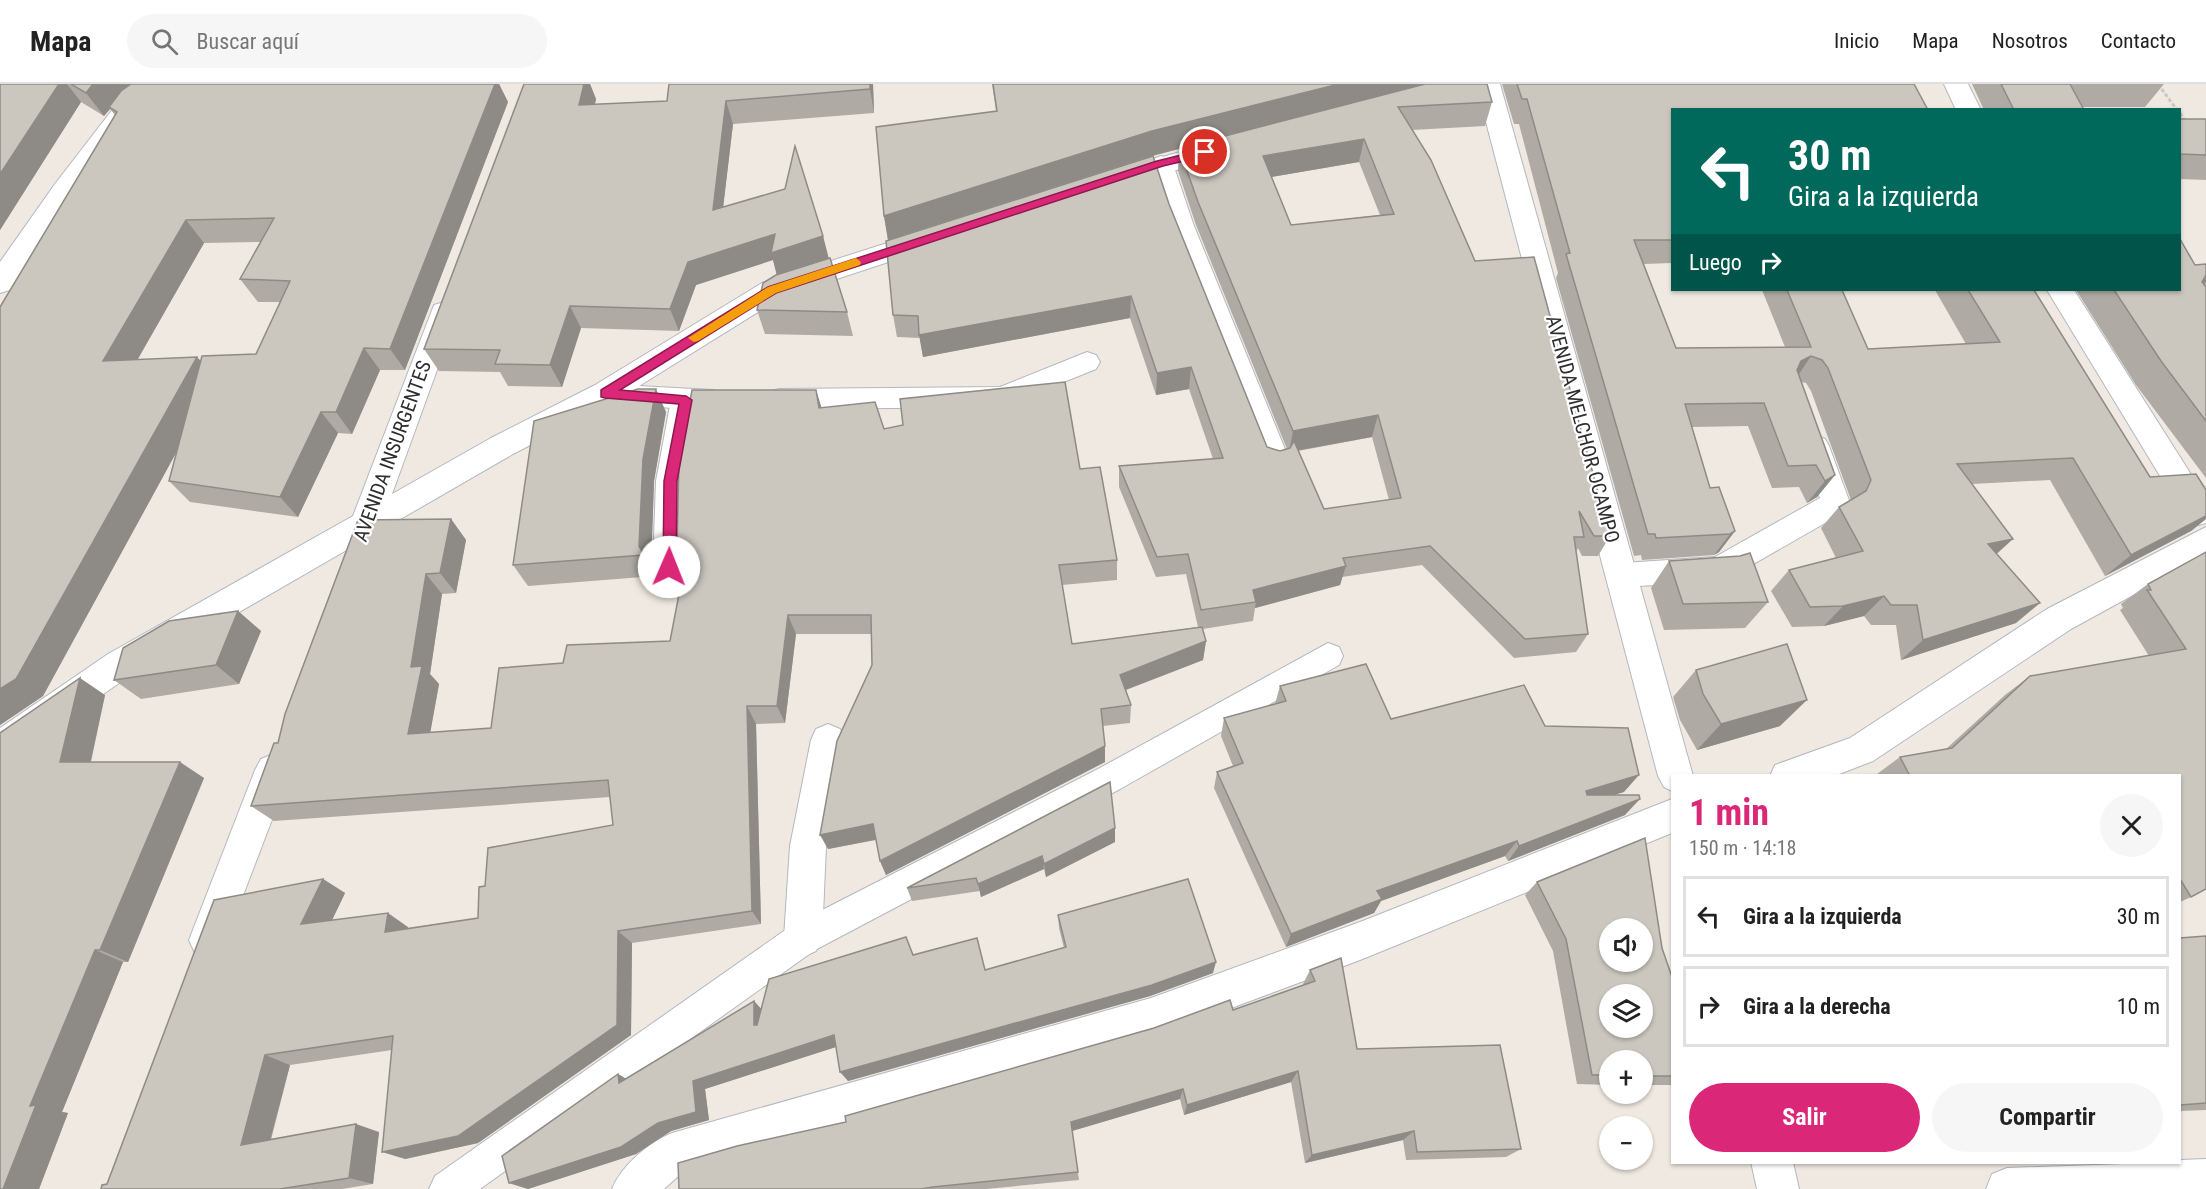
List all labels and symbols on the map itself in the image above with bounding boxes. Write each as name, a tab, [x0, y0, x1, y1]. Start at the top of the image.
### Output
pin	[1179, 126, 1230, 177]
street label: AVENIDA MELCHOR OCAMPO	[1541, 313, 1625, 545]
street label: AVENIDA INSURGENTES	[348, 357, 436, 545]
position arrow	[637, 535, 701, 599]

